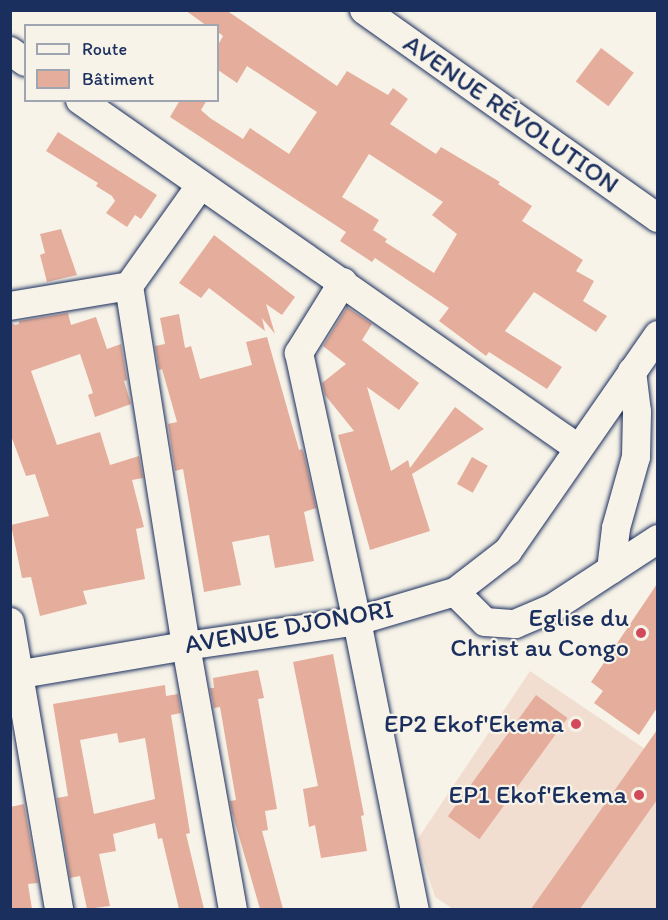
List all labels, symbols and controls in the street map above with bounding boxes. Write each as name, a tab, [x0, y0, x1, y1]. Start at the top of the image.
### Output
legend	[24, 24, 219, 102]
street label: AVENUE RÉVOLUTION	[397, 28, 625, 200]
text: Route	[82, 38, 127, 60]
text: Bâtiment	[82, 68, 154, 90]
street label: AVENUE DJONORI	[183, 593, 395, 661]
place label: Eglise du Christ au Congo	[450, 602, 629, 664]
marker: Eglise du Christ au Congo	[634, 626, 648, 640]
place label: EP2 Ekof'Ekema	[384, 708, 564, 740]
marker: EP2 Ekof'Ekema	[569, 717, 583, 731]
place label: EP1 Ekof'Ekema	[449, 779, 627, 811]
marker: EP1 Ekof'Ekema	[632, 788, 646, 802]

